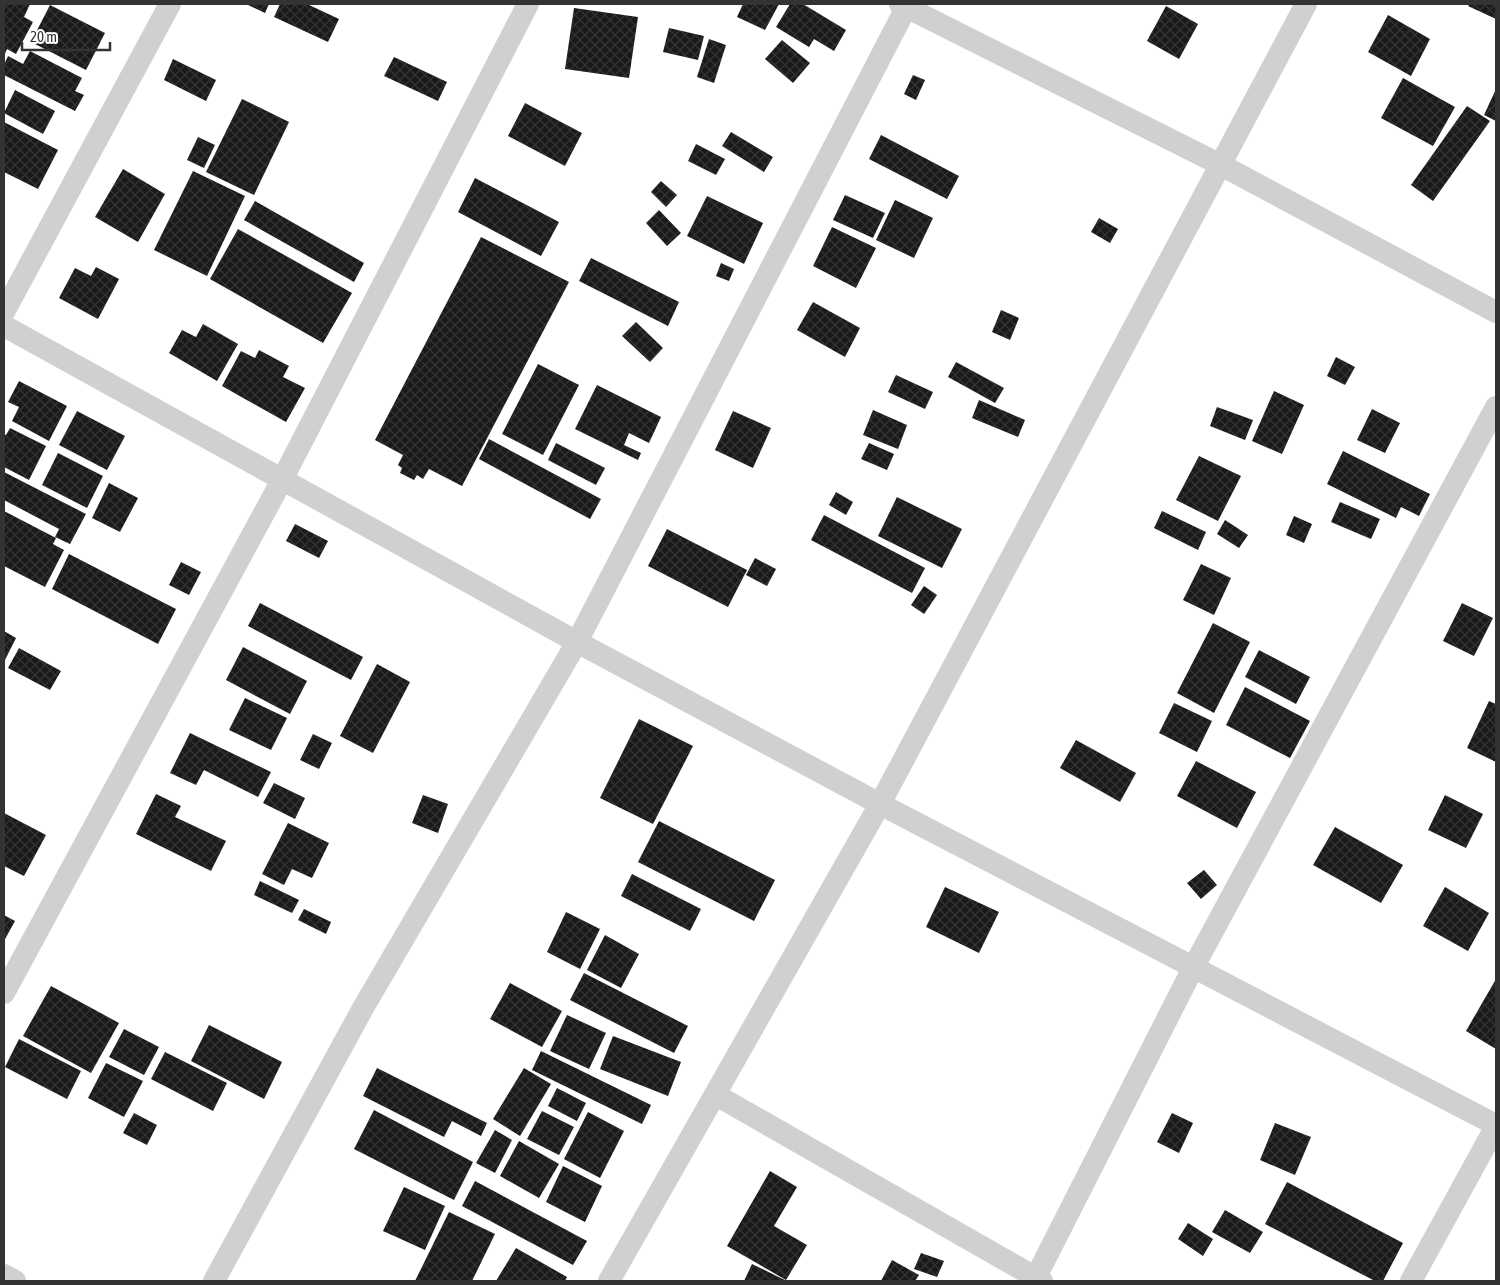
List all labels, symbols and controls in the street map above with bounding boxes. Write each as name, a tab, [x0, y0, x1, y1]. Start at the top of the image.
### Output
scale bar	[22, 20, 110, 52]
text: 20 m	[30, 28, 57, 45]

